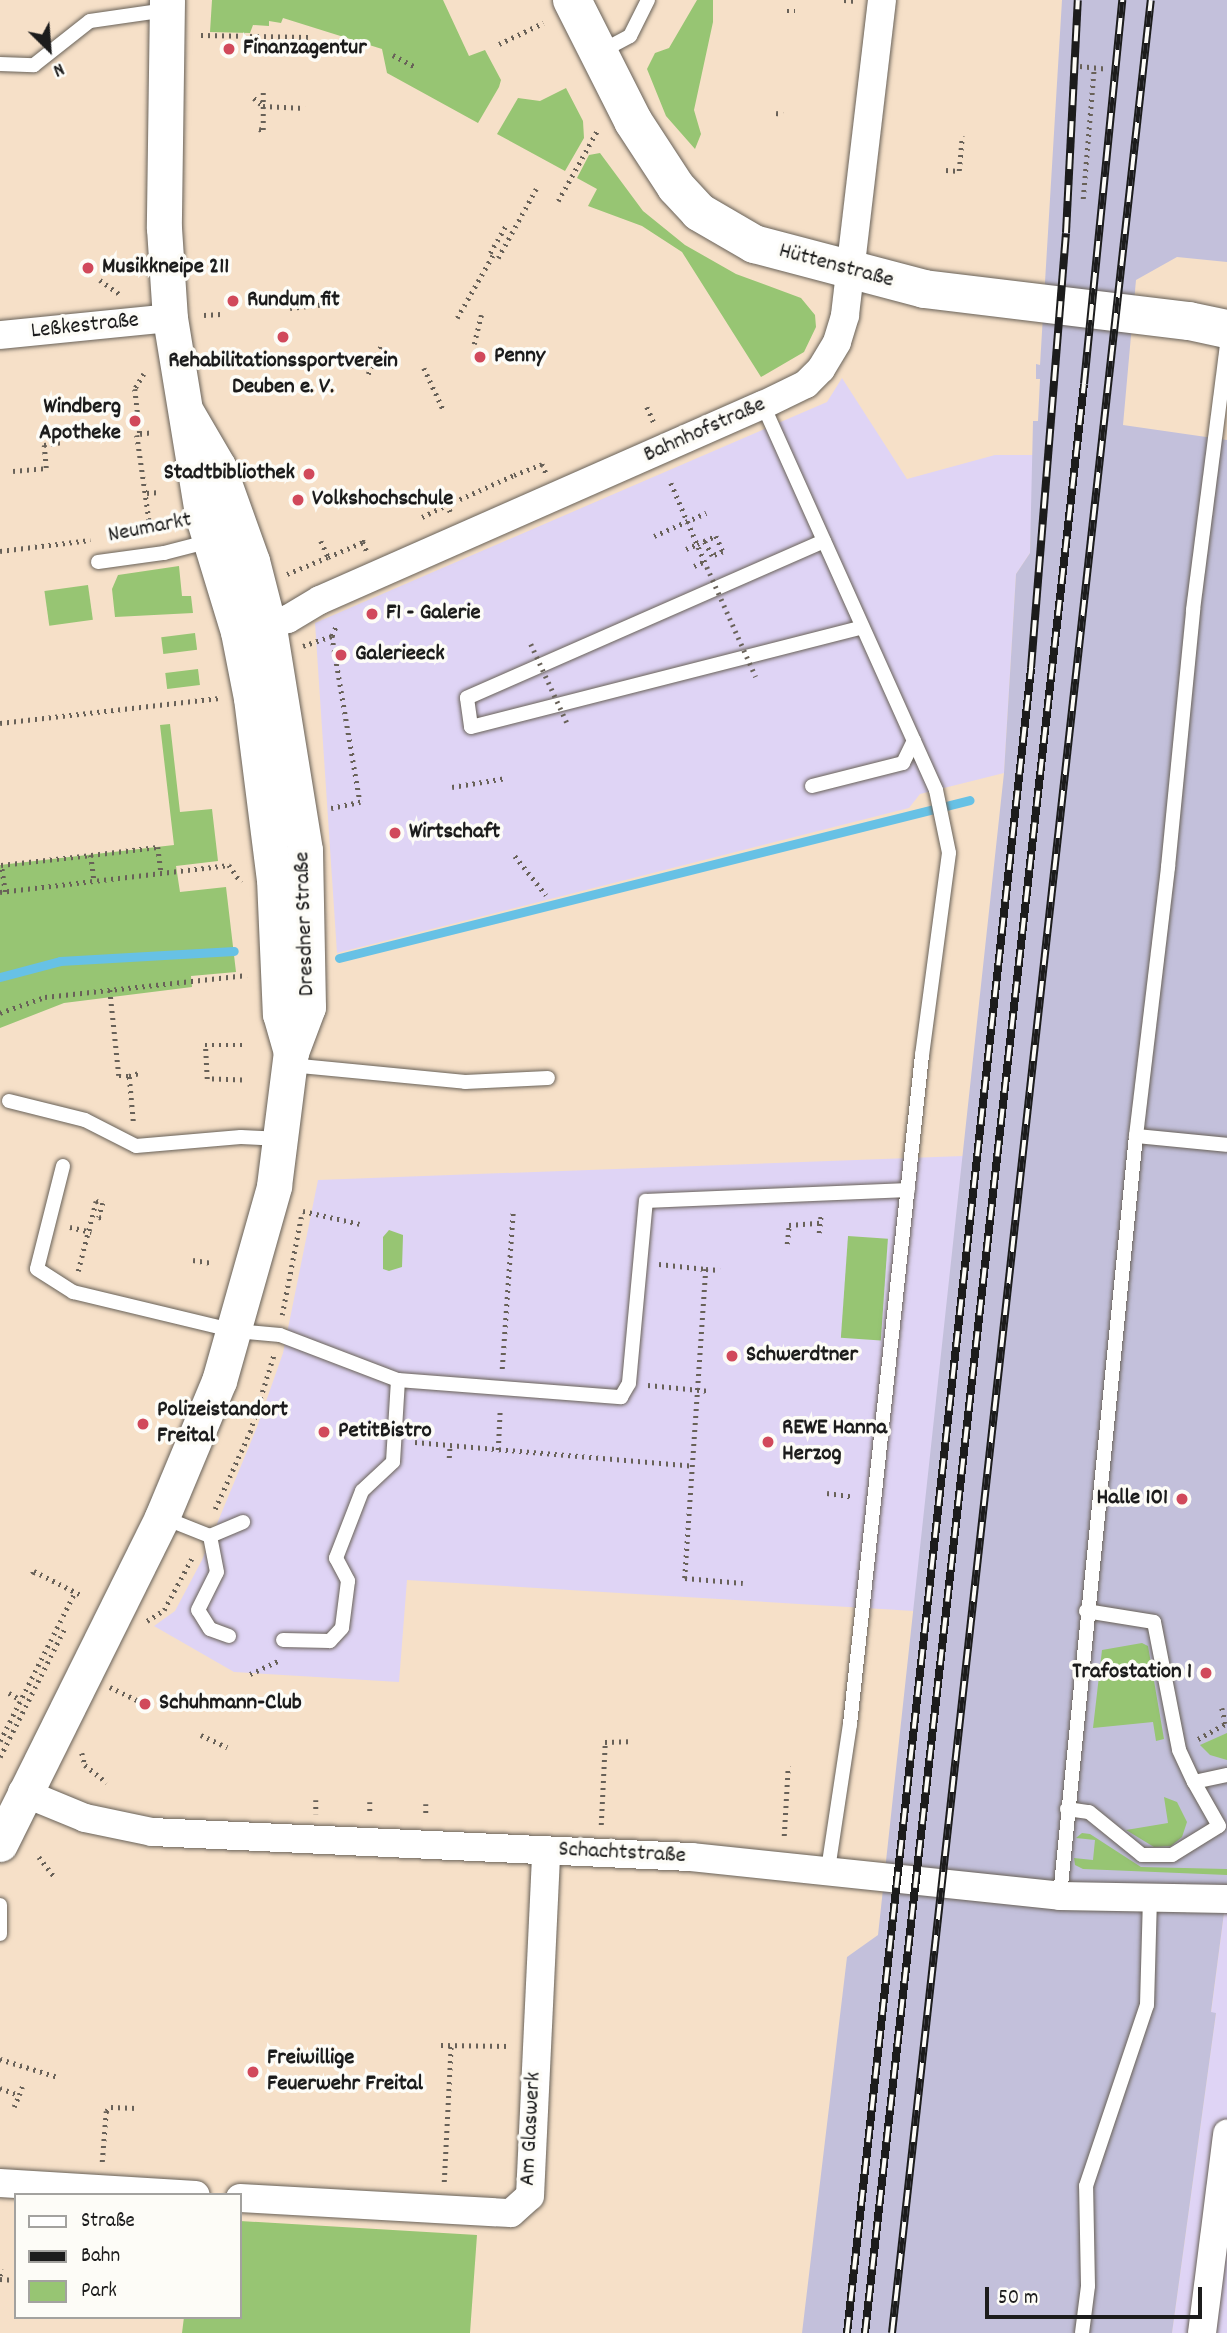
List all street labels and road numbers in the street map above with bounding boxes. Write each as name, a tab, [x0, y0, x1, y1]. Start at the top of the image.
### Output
street label: Hüttenstraße	[775, 238, 897, 296]
street label: Leßkestraße	[30, 308, 140, 346]
street label: Bahnhofstraße	[640, 392, 770, 470]
street label: Neumarkt	[106, 507, 194, 551]
street label: Dresdner Straße	[290, 851, 322, 997]
street label: Schachtstraße	[558, 1837, 686, 1871]
street label: Am Glaswerk	[515, 2071, 549, 2187]

